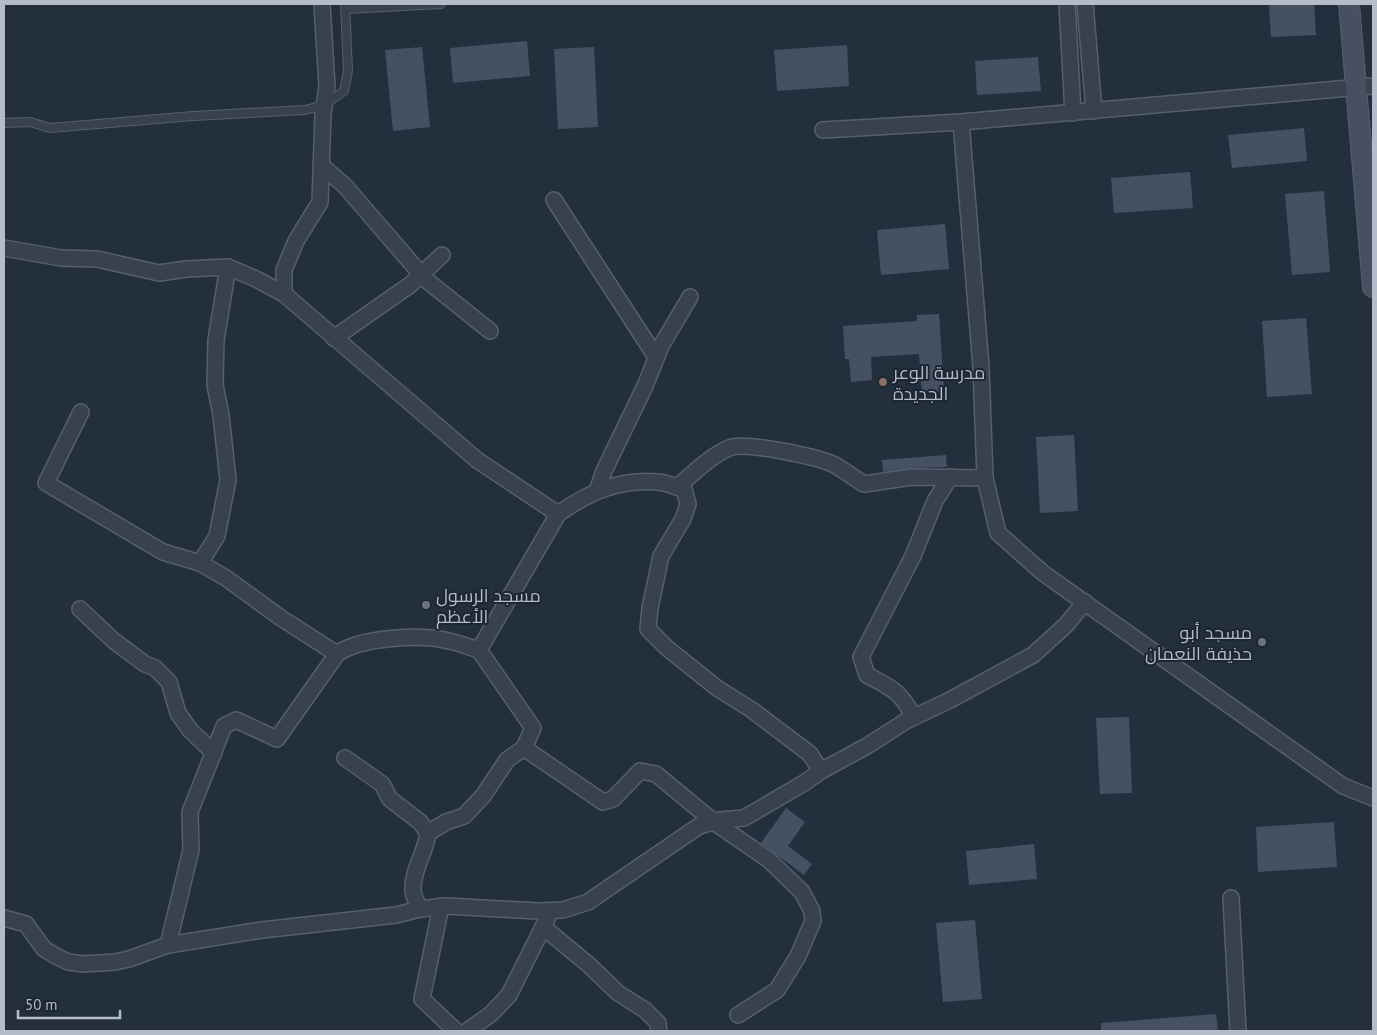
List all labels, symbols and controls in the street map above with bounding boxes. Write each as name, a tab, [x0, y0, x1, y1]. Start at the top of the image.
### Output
place label: مدرسة الوعر الجديدة	[892, 361, 985, 405]
marker: مدرسة الوعر الجديدة	[877, 376, 889, 388]
place label: مسجد الرسول الأعظم	[436, 584, 541, 629]
marker: مسجد الرسول الأعظم	[420, 599, 432, 611]
place label: مسجد أبو حذيفة النعمان	[1145, 621, 1252, 665]
marker: مسجد أبو حذيفة النعمان	[1256, 636, 1268, 648]
scale bar	[18, 988, 120, 1020]
text: 50 m	[25, 995, 58, 1014]

